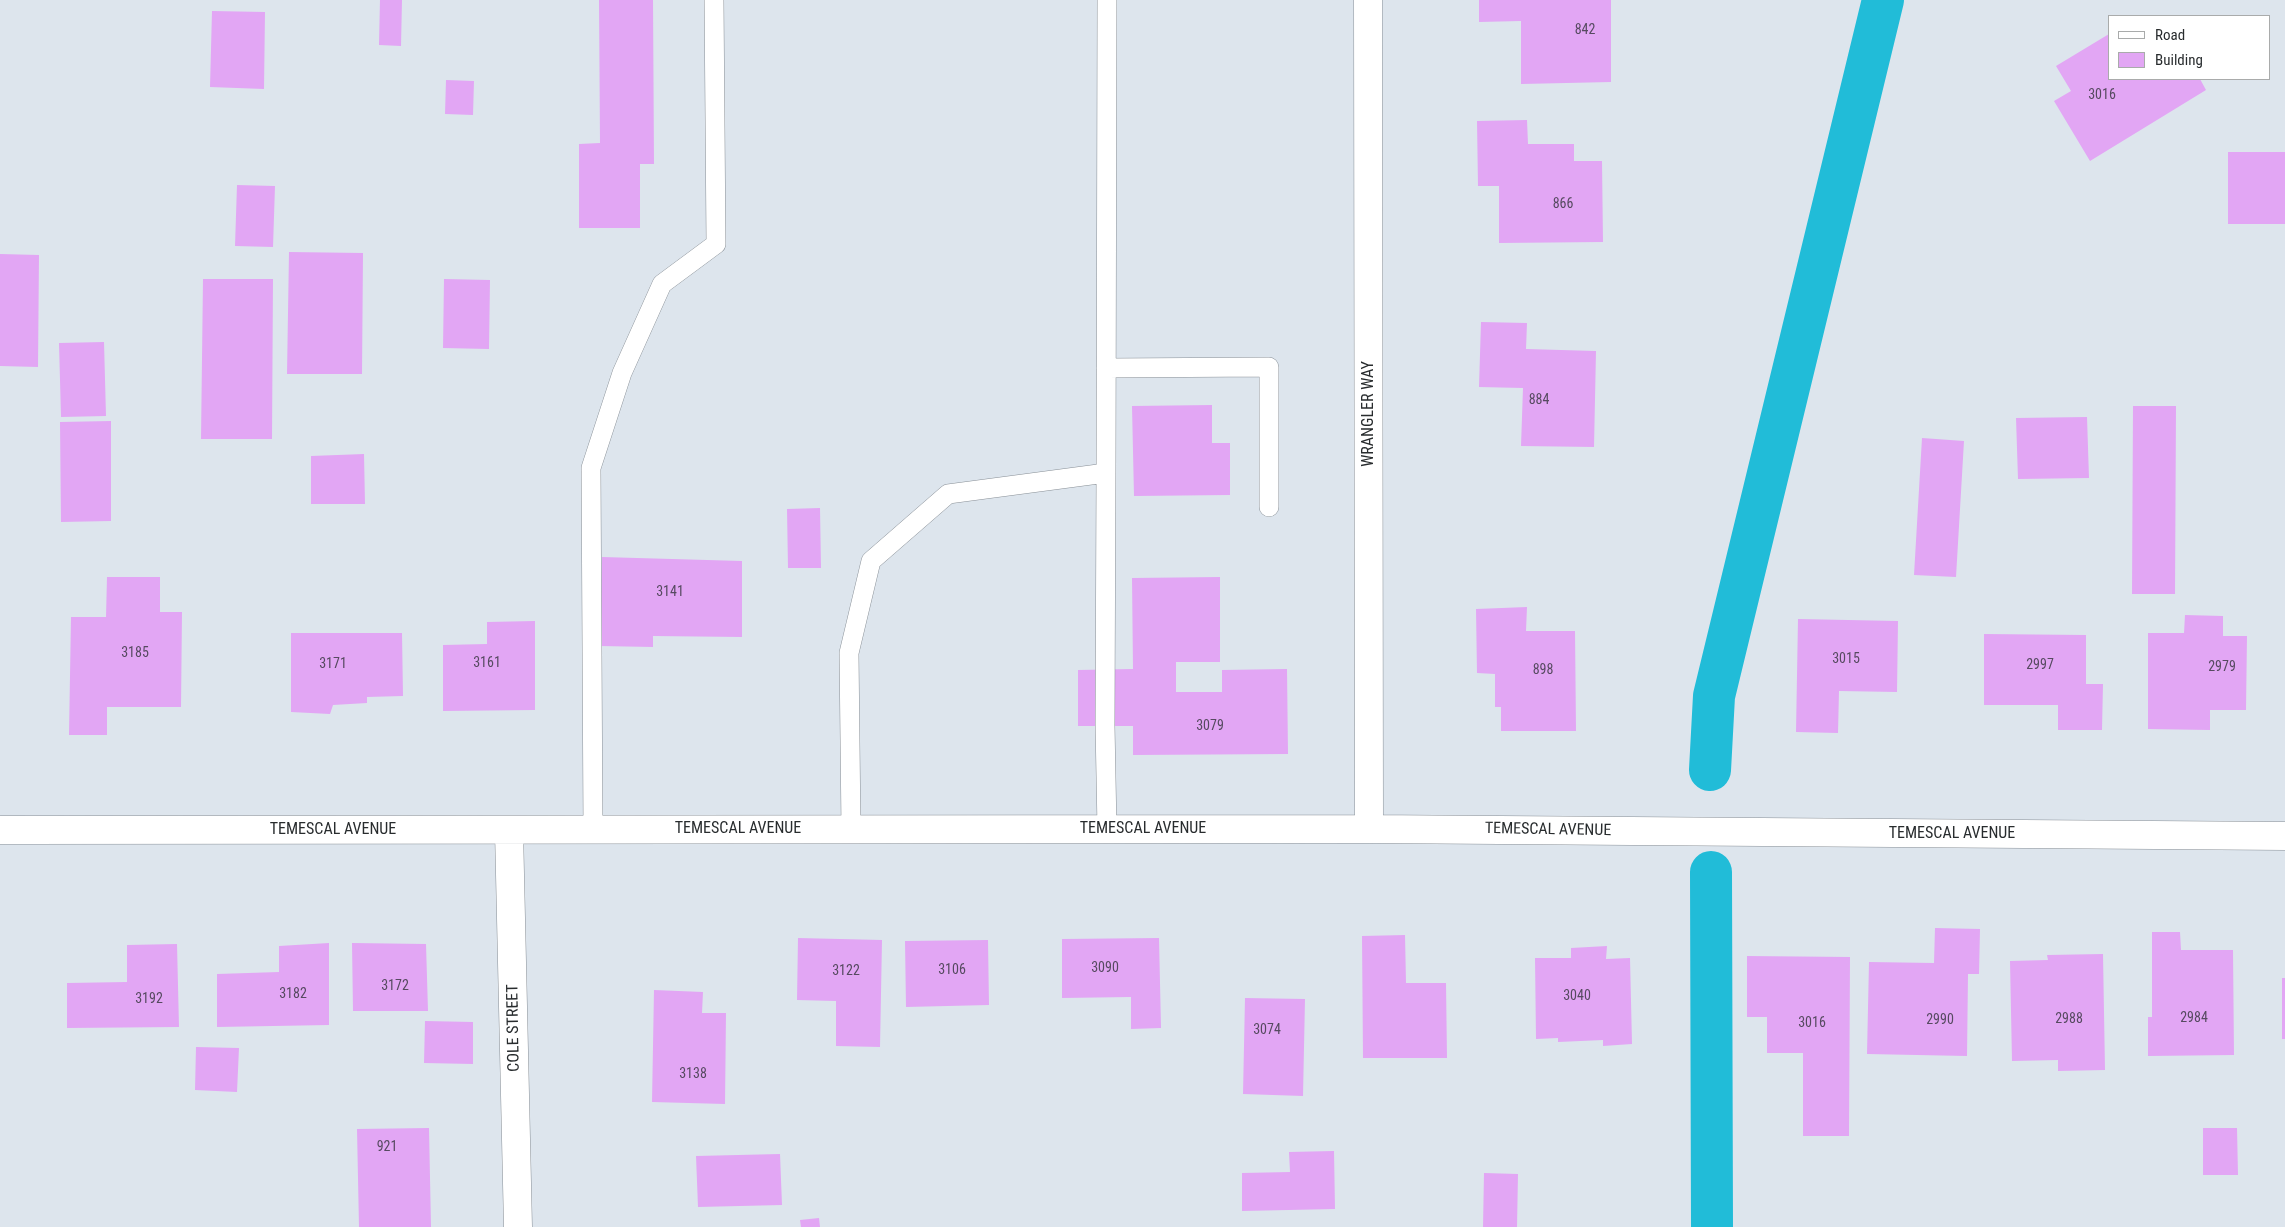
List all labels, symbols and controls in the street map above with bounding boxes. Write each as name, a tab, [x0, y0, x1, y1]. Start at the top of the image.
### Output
legend	[2108, 15, 2270, 80]
house number: 842	[1575, 22, 1595, 38]
text: Road	[2155, 26, 2185, 44]
text: Building	[2155, 51, 2203, 69]
house number: 3016	[2088, 87, 2116, 103]
house number: 866	[1553, 196, 1573, 212]
street label: WRANGLER WAY	[1359, 361, 1379, 467]
house number: 884	[1529, 392, 1549, 408]
house number: 3141	[656, 584, 684, 600]
house number: 3185	[121, 645, 149, 661]
house number: 3015	[1832, 651, 1860, 667]
house number: 3161	[473, 655, 501, 671]
house number: 3171	[319, 656, 347, 672]
house number: 2997	[2026, 657, 2054, 673]
house number: 2979	[2208, 659, 2236, 675]
house number: 898	[1533, 662, 1553, 678]
house number: 3079	[1196, 718, 1224, 734]
street label: TEMESCAL AVENUE	[675, 819, 801, 839]
street label: TEMESCAL AVENUE	[1080, 819, 1206, 839]
street label: TEMESCAL AVENUE	[1485, 819, 1611, 841]
street label: TEMESCAL AVENUE	[270, 820, 396, 840]
street label: TEMESCAL AVENUE	[1889, 824, 2015, 844]
house number: 3090	[1091, 960, 1119, 976]
house number: 3106	[938, 962, 966, 978]
house number: 3122	[832, 963, 860, 979]
house number: 3172	[381, 978, 409, 994]
street label: COLE STREET	[504, 984, 524, 1072]
house number: 3182	[279, 986, 307, 1002]
house number: 3040	[1563, 988, 1591, 1004]
house number: 3192	[135, 991, 163, 1007]
house number: 2984	[2180, 1010, 2208, 1026]
house number: 2988	[2055, 1011, 2083, 1027]
house number: 2990	[1926, 1012, 1954, 1028]
house number: 3016	[1798, 1015, 1826, 1031]
house number: 3074	[1253, 1022, 1281, 1038]
house number: 3138	[679, 1066, 707, 1082]
house number: 921	[377, 1139, 397, 1155]

